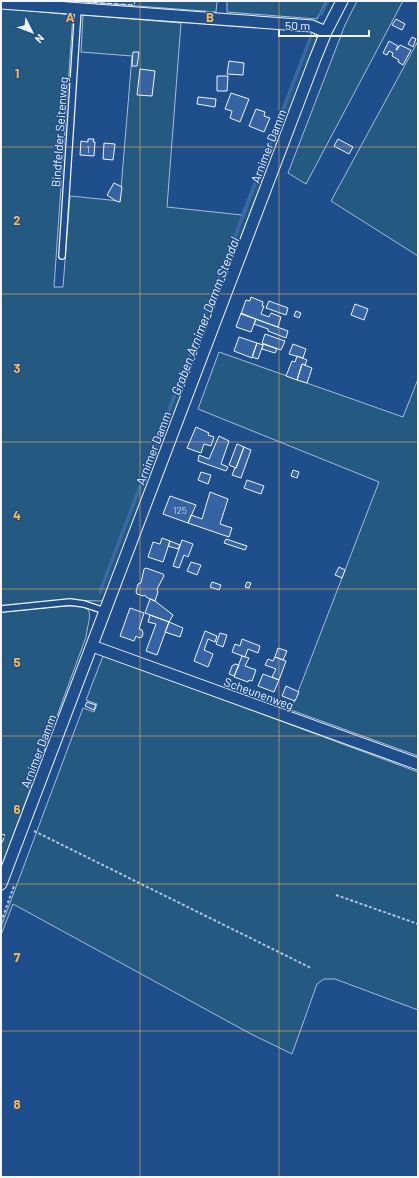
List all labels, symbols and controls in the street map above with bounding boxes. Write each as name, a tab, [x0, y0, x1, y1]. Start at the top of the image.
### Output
text: A	[66, 9, 75, 25]
text: B	[206, 9, 214, 25]
north arrow	[12, 12, 52, 52]
scale bar	[279, 12, 369, 38]
text: 50 m	[285, 18, 310, 32]
text: N	[33, 32, 47, 46]
text: 1	[15, 65, 19, 81]
street label: Bindfelder Seitenweg	[48, 76, 70, 188]
street label: Arnimer Damm	[248, 107, 288, 185]
house number: 1	[86, 143, 90, 155]
text: 2	[13, 212, 21, 228]
water label: Graben Arnimer Damm Stendal	[167, 235, 243, 397]
text: 3	[13, 360, 21, 376]
street label: Arnimer Damm	[133, 409, 173, 487]
house number: 125	[173, 504, 187, 516]
text: 4	[13, 507, 21, 523]
text: 5	[13, 654, 21, 670]
street label: Scheunenweg	[222, 674, 296, 712]
street label: Arnimer Damm	[18, 712, 58, 790]
text: 6	[14, 801, 21, 817]
text: 7	[14, 949, 21, 965]
text: 8	[13, 1096, 21, 1112]

